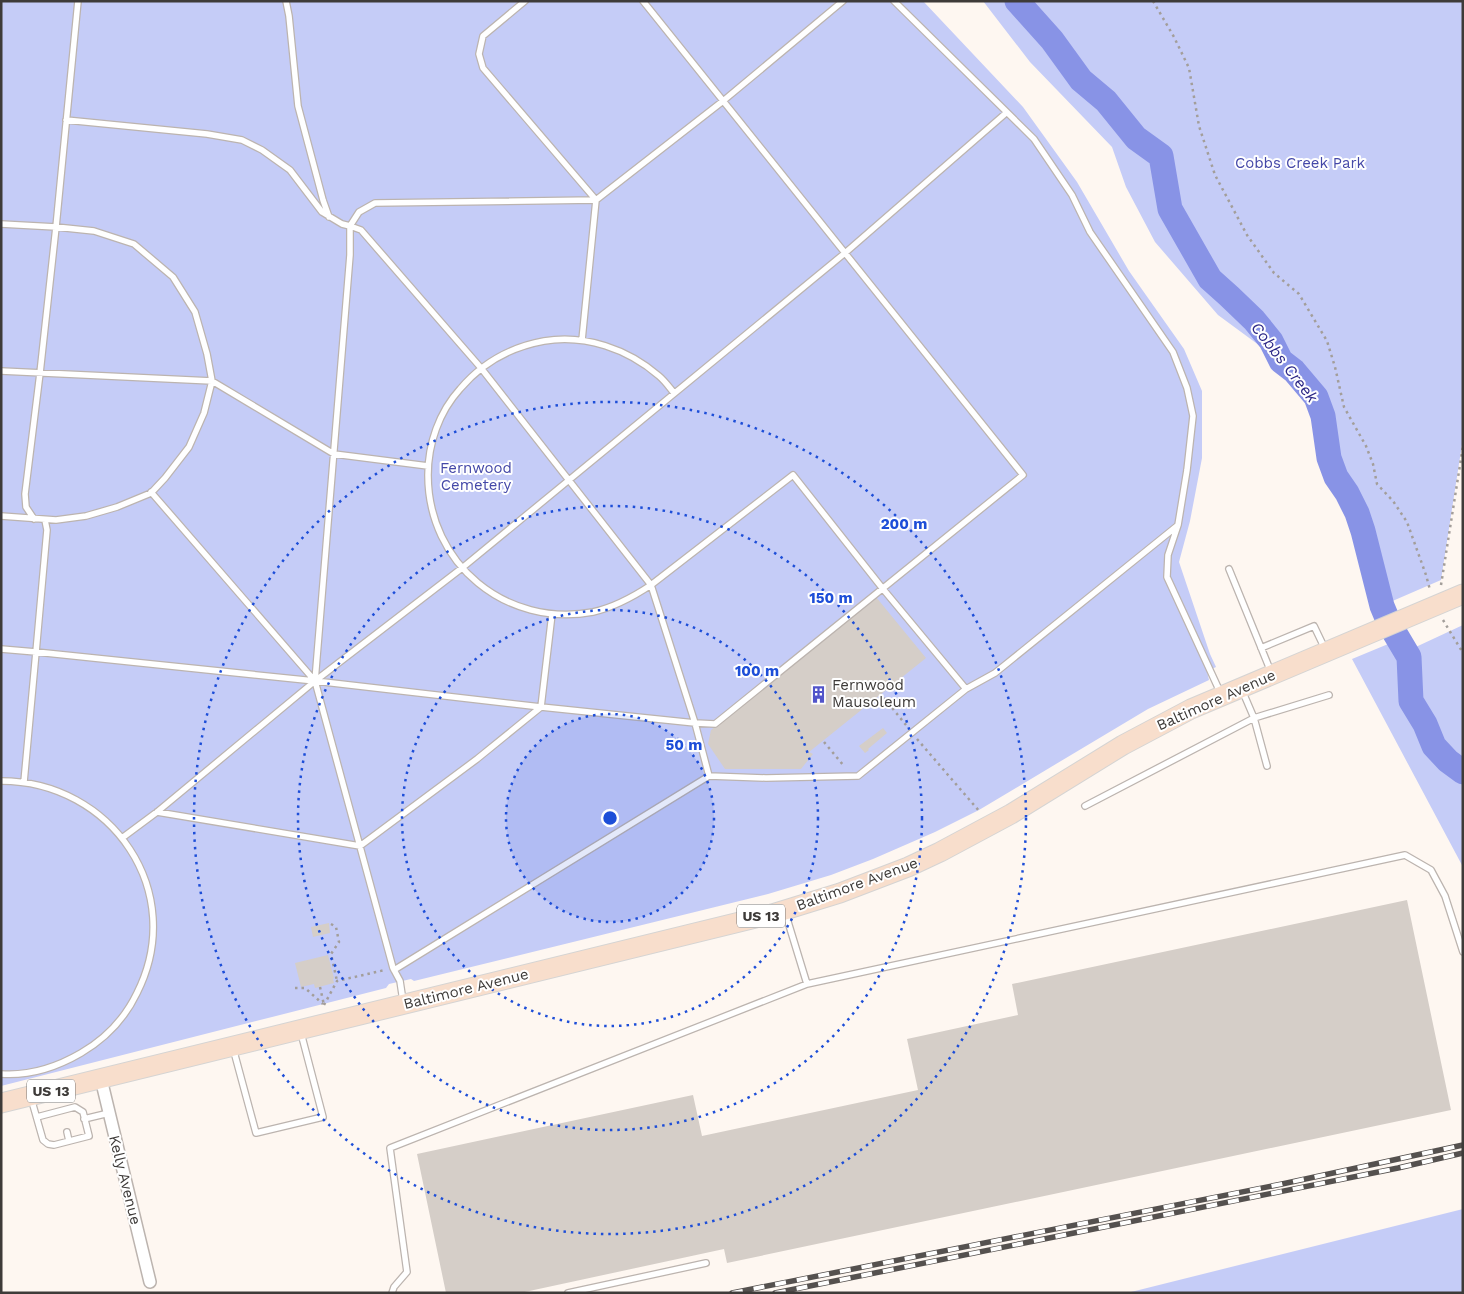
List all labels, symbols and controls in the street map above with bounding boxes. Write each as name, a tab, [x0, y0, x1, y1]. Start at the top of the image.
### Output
park label: Cobbs Creek Park	[1235, 154, 1366, 172]
water label: Cobbs Creek	[1247, 318, 1323, 407]
park label: Fernwood Cemetery	[440, 459, 512, 494]
text: 200 m	[881, 515, 927, 533]
text: 150 m	[809, 589, 853, 607]
text: 100 m	[735, 662, 779, 680]
street label: Baltimore Avenue	[1154, 666, 1278, 734]
place label: Fernwood Mausoleum	[832, 676, 916, 711]
building icon: Fernwood Mausoleum	[808, 684, 828, 704]
text: 50 m	[666, 736, 702, 754]
centre of rings	[601, 809, 619, 827]
street label: Baltimore Avenue	[794, 854, 920, 914]
road number: US 13	[737, 904, 785, 928]
street label: Baltimore Avenue	[402, 965, 530, 1013]
road number: US 13	[27, 1080, 75, 1102]
street label: Kelly Avenue	[105, 1133, 145, 1227]

